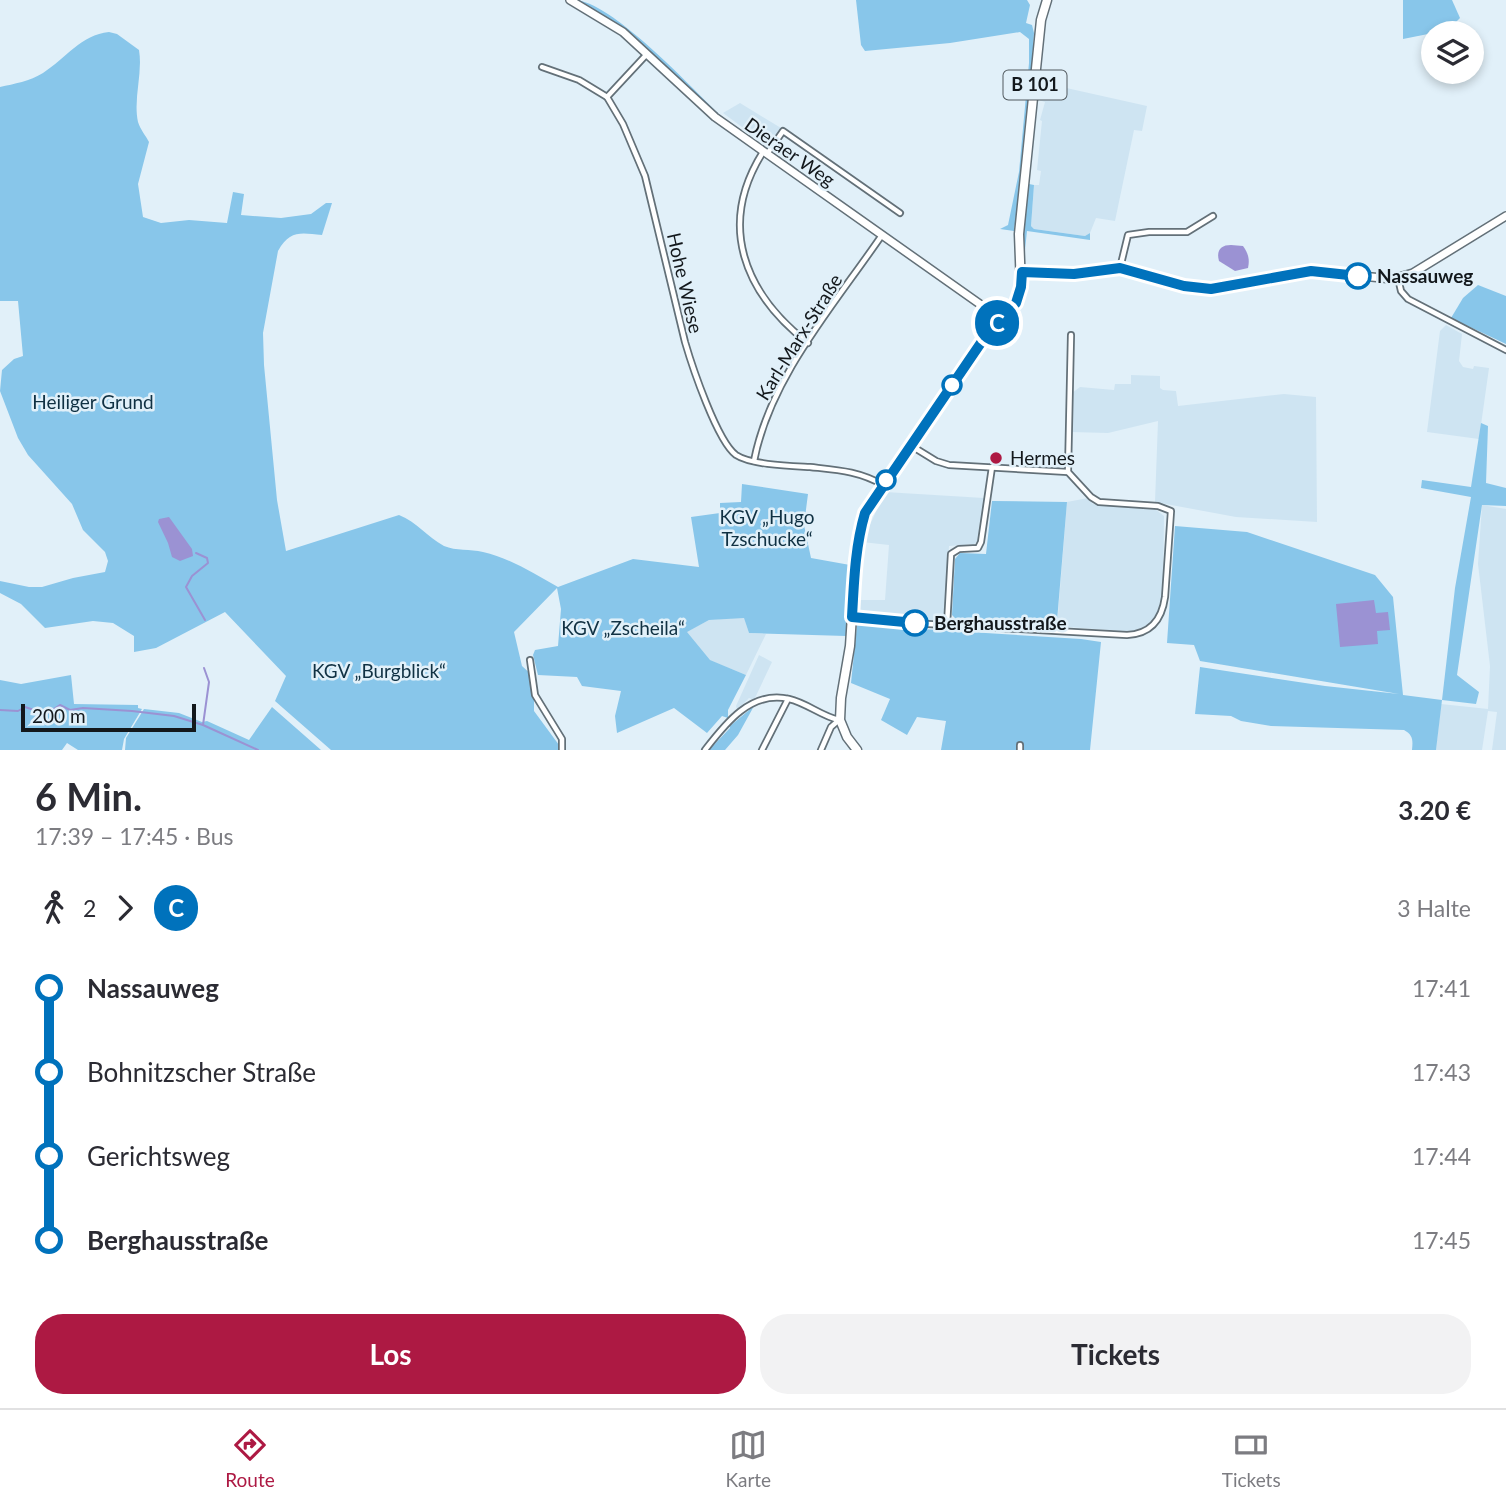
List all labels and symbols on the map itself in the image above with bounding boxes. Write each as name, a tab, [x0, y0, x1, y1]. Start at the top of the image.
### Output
road number: B 101	[1004, 70, 1066, 100]
street label: Dieraer Weg	[741, 112, 840, 191]
street label: Hohe Wiese	[663, 230, 708, 336]
marker: Nassauweg	[1345, 263, 1371, 289]
place label: Nassauweg	[1377, 264, 1473, 287]
street label: Karl-Marx-Straße	[751, 269, 847, 404]
line badge: C	[974, 300, 1020, 346]
unlabelled marker	[942, 375, 962, 395]
park label: Heiliger Grund	[32, 390, 154, 413]
place label: Hermes	[1010, 446, 1075, 469]
marker: Hermes	[988, 450, 1004, 466]
unlabelled marker	[876, 470, 896, 490]
park label: KGV „Hugo Tzschucke“	[720, 505, 814, 550]
marker: Berghausstraße	[902, 610, 928, 636]
place label: Berghausstraße	[934, 611, 1067, 634]
park label: KGV „Zscheila“	[561, 616, 685, 639]
park label: KGV „Burgblick“	[312, 659, 446, 682]
scale bar	[21, 701, 196, 733]

